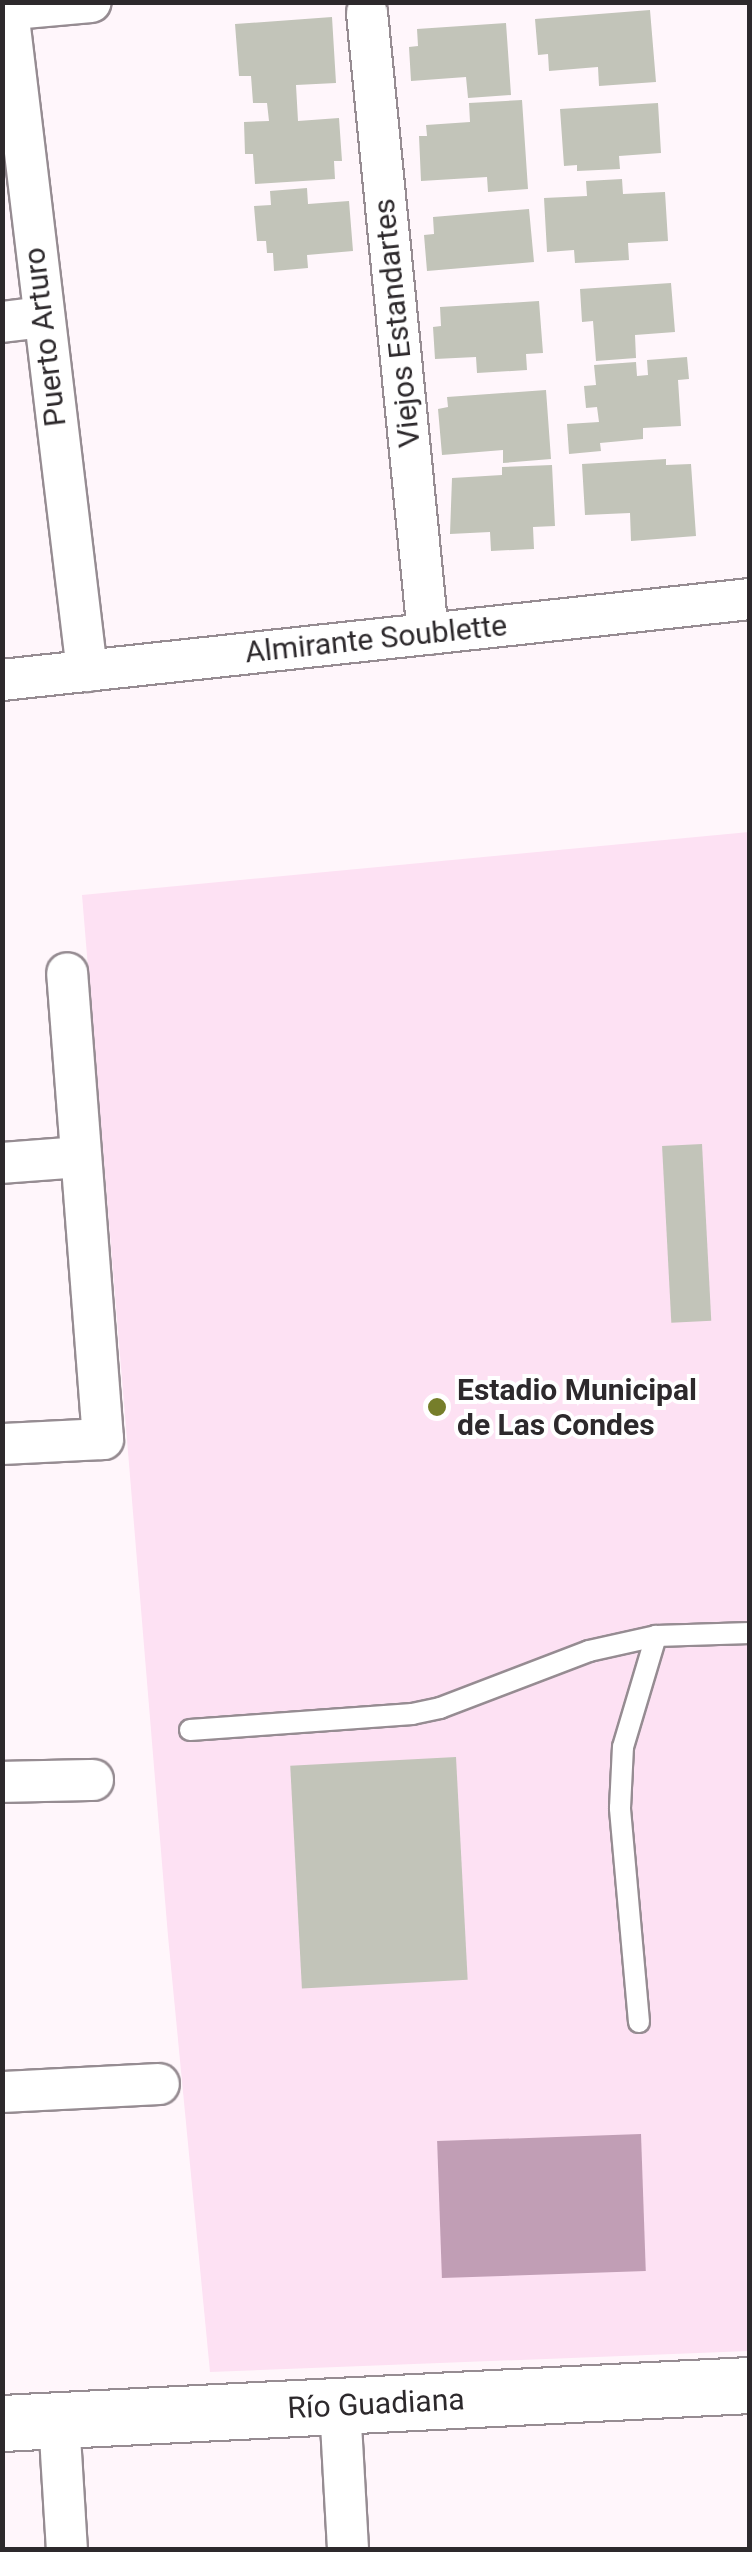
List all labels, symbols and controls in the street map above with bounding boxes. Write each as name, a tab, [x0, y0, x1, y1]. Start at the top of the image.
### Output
street label: Viejos Estandartes	[366, 197, 428, 449]
street label: Puerto Arturo	[16, 245, 74, 429]
street label: Almirante Soublette	[243, 607, 509, 671]
place label: Estadio Municipal de Las Condes	[457, 1372, 697, 1442]
marker: Estadio Municipal de Las Condes	[426, 1396, 448, 1418]
street label: Río Guadiana	[287, 2381, 465, 2427]

